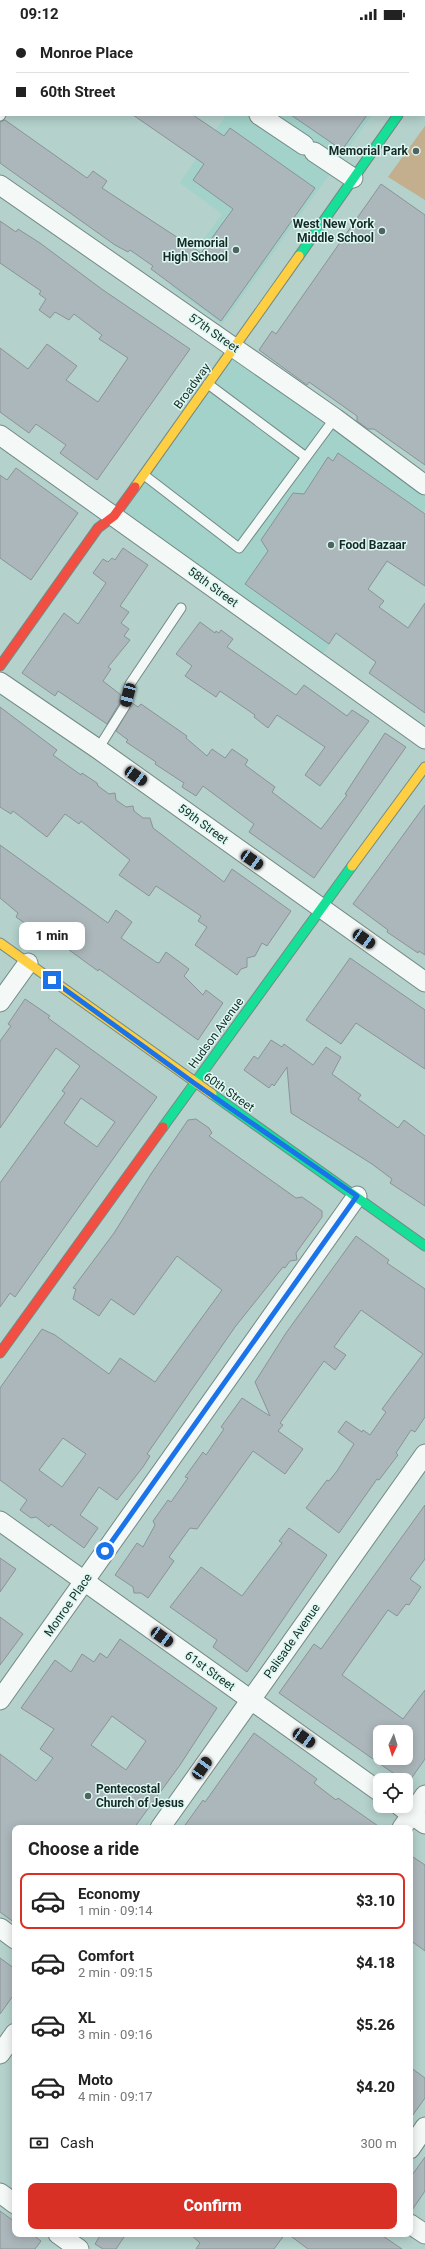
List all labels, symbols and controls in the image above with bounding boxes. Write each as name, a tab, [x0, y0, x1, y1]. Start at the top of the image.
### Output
text: 09:12	[20, 5, 59, 23]
text: Monroe Place	[40, 44, 133, 62]
text: 60th Street	[40, 83, 115, 101]
place label: Memorial Park	[329, 144, 409, 158]
marker: Memorial Park	[411, 146, 421, 156]
place label: West New York Middle School	[293, 217, 375, 245]
marker: West New York Middle School	[377, 226, 387, 236]
place label: Memorial High School	[163, 236, 228, 264]
marker: Memorial High School	[231, 245, 241, 255]
street label: 57th Street	[186, 310, 242, 356]
street label: Broadway	[171, 360, 213, 411]
place label: Food Bazaar	[339, 538, 407, 552]
marker: Food Bazaar	[326, 540, 336, 550]
street label: 58th Street	[185, 564, 241, 610]
car	[119, 682, 137, 708]
car	[123, 764, 149, 788]
street label: 59th Street	[175, 801, 231, 847]
car	[239, 848, 265, 872]
callout: 1 min	[19, 922, 85, 950]
car	[351, 927, 377, 951]
text: 1 min	[36, 928, 68, 943]
route end	[43, 971, 61, 989]
street label: Hudson Avenue	[186, 995, 246, 1071]
street label: 60th Street	[201, 1069, 257, 1115]
route start	[96, 1542, 114, 1560]
street label: Monroe Place	[41, 1571, 95, 1639]
street label: Palisade Avenue	[261, 1601, 323, 1681]
car	[149, 1625, 175, 1649]
street label: 61st Street	[182, 1648, 238, 1694]
north arrow	[373, 1725, 413, 1765]
map controls	[373, 1725, 413, 1813]
car	[291, 1726, 317, 1750]
car	[190, 1755, 214, 1781]
button: locate	[373, 1773, 413, 1813]
place label: Pentecostal Church of Jesus	[96, 1782, 184, 1810]
marker: Pentecostal Church of Jesus	[83, 1791, 93, 1801]
text: Choose a ride	[28, 1838, 139, 1859]
icon: car	[30, 1883, 66, 1919]
text: Economy	[78, 1885, 140, 1903]
text: $3.10	[356, 1892, 395, 1910]
text: 1 min · 09:14	[78, 1903, 153, 1918]
icon: car	[30, 1945, 66, 1981]
text: Comfort	[78, 1947, 134, 1965]
text: $4.18	[356, 1954, 395, 1972]
text: 2 min · 09:15	[78, 1965, 153, 1980]
icon: car	[30, 2007, 66, 2043]
text: XL	[78, 2009, 96, 2027]
text: $5.26	[356, 2016, 395, 2034]
text: 3 min · 09:16	[78, 2027, 153, 2042]
icon: car	[30, 2069, 66, 2105]
text: Moto	[78, 2071, 113, 2089]
text: $4.20	[356, 2078, 395, 2096]
text: 4 min · 09:17	[78, 2089, 153, 2104]
icon: cash	[28, 2132, 50, 2154]
text: Cash	[60, 2134, 94, 2152]
text: 300 m	[360, 2136, 397, 2151]
button: Confirm	[28, 2183, 397, 2229]

